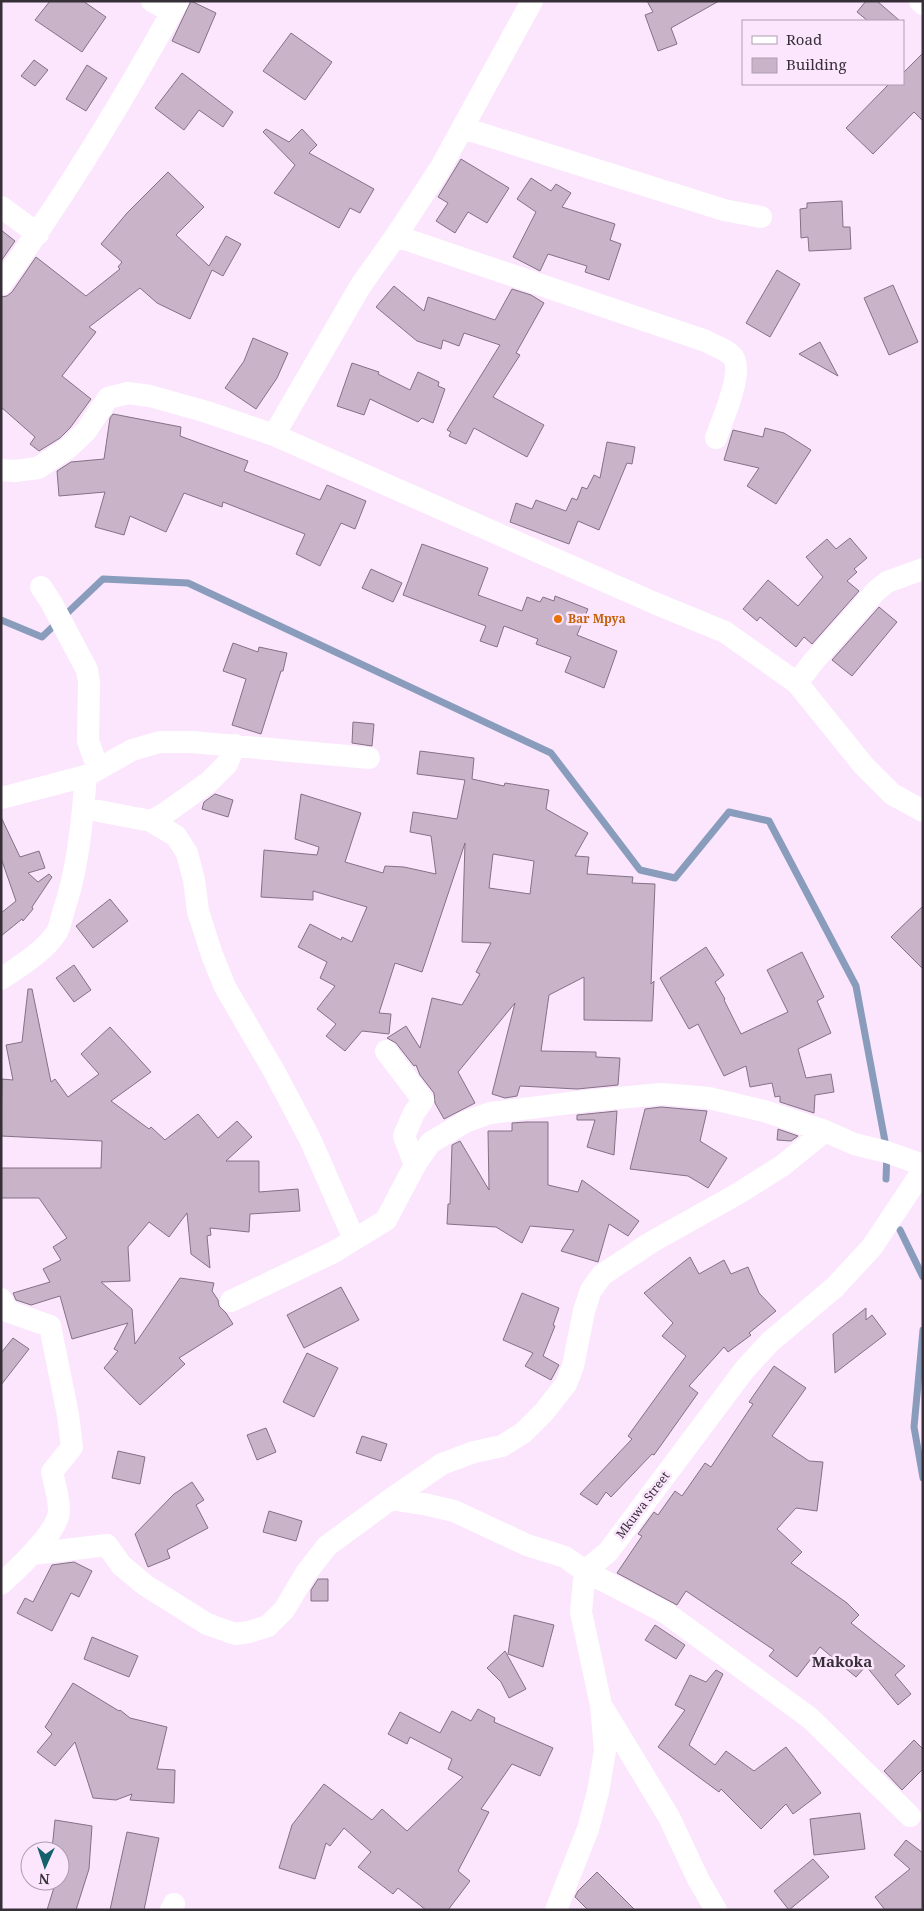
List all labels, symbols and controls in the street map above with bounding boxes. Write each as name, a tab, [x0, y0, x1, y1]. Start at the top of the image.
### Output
legend	[742, 20, 904, 85]
text: Road	[786, 29, 822, 49]
text: Building	[786, 54, 847, 74]
place label: Bar Mpya	[568, 610, 626, 627]
marker: Bar Mpya	[552, 613, 564, 625]
street label: Mkuwa Street	[612, 1468, 673, 1542]
district label: Makoka	[812, 1651, 872, 1671]
north arrow	[20, 1841, 70, 1891]
text: N	[38, 1870, 50, 1889]

